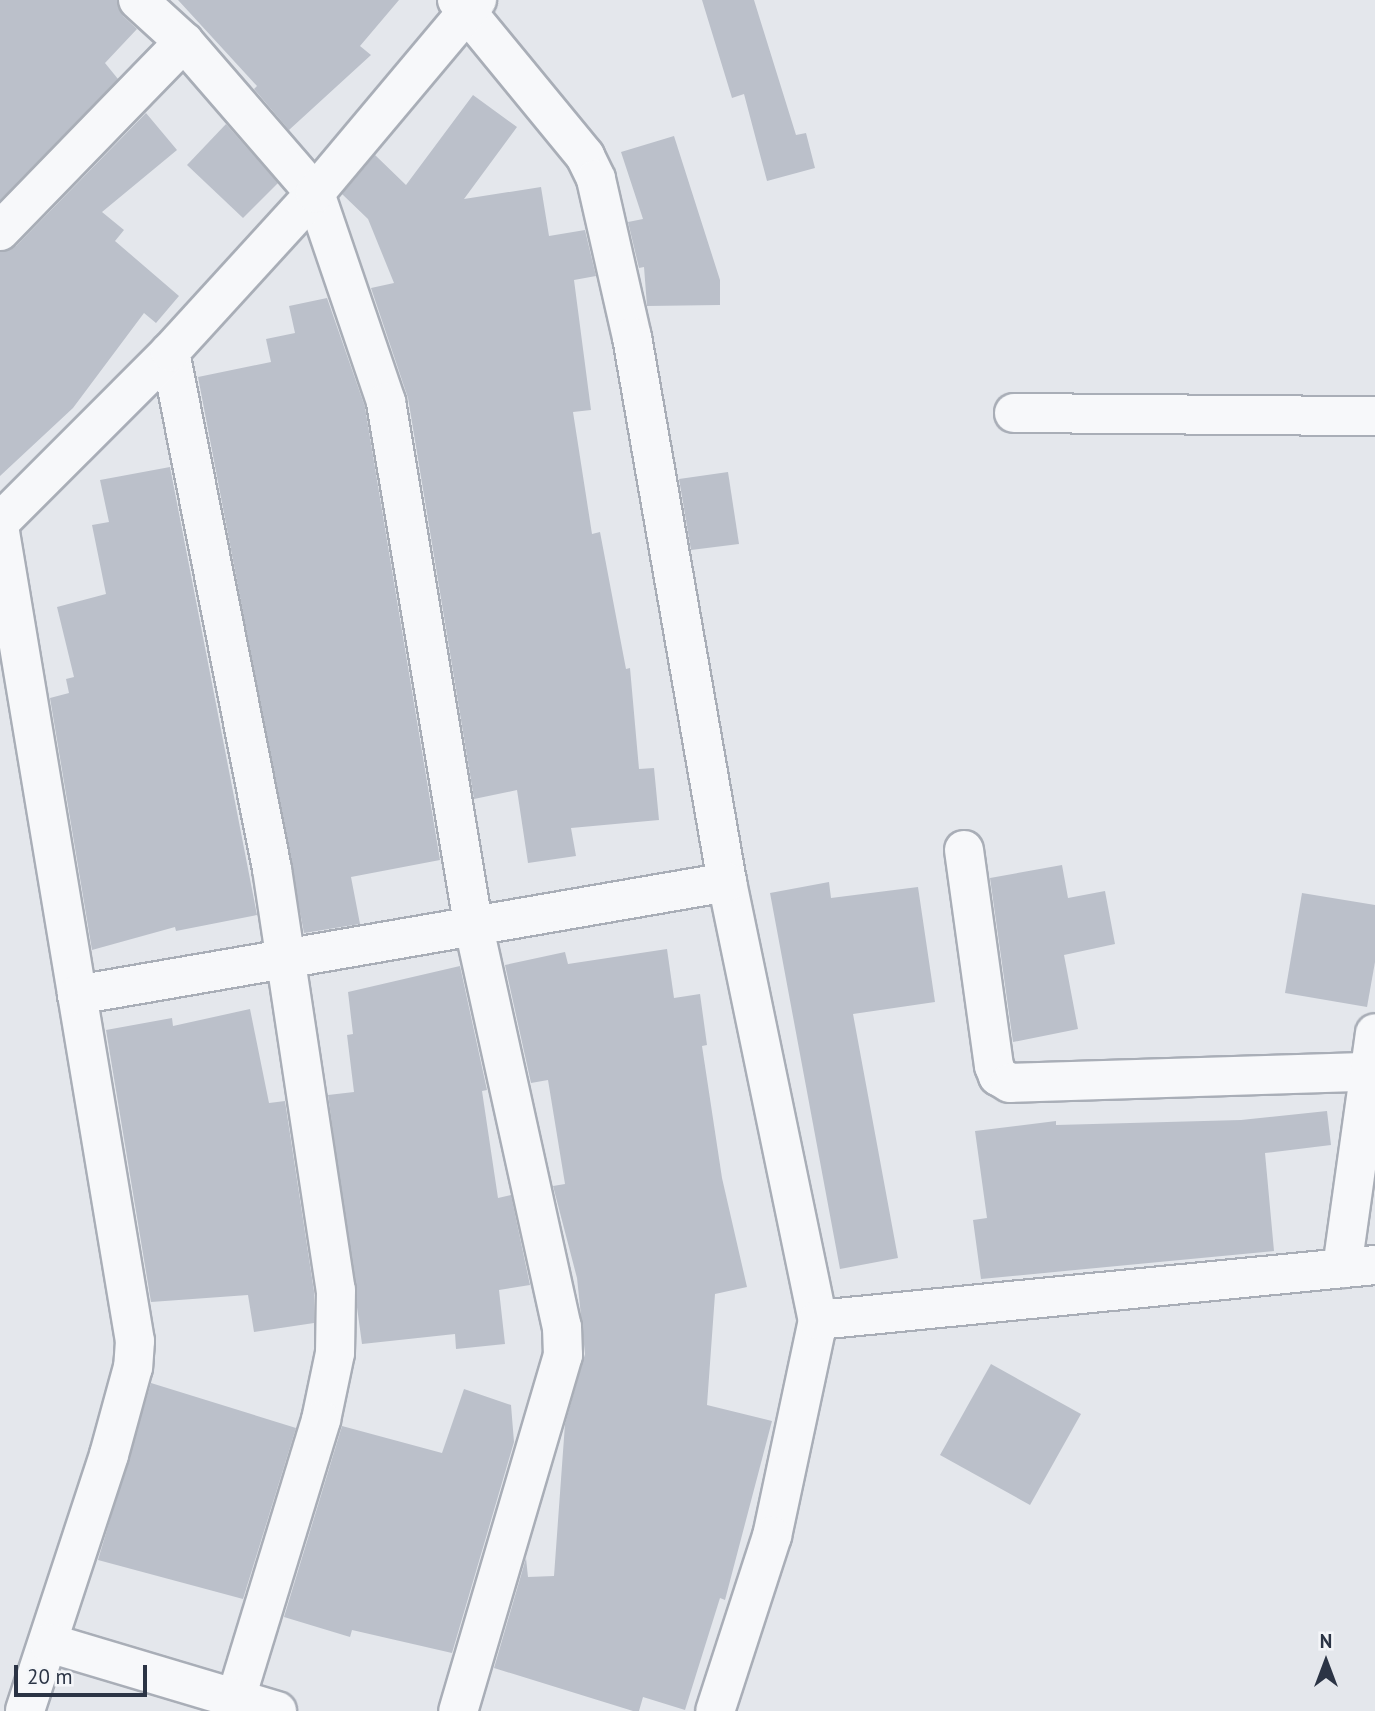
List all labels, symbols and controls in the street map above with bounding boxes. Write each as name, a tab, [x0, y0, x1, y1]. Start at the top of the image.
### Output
north arrow	[1291, 1627, 1361, 1697]
text: N	[1320, 1629, 1332, 1653]
scale bar	[18, 1652, 150, 1696]
text: 20 m	[27, 1663, 73, 1690]

